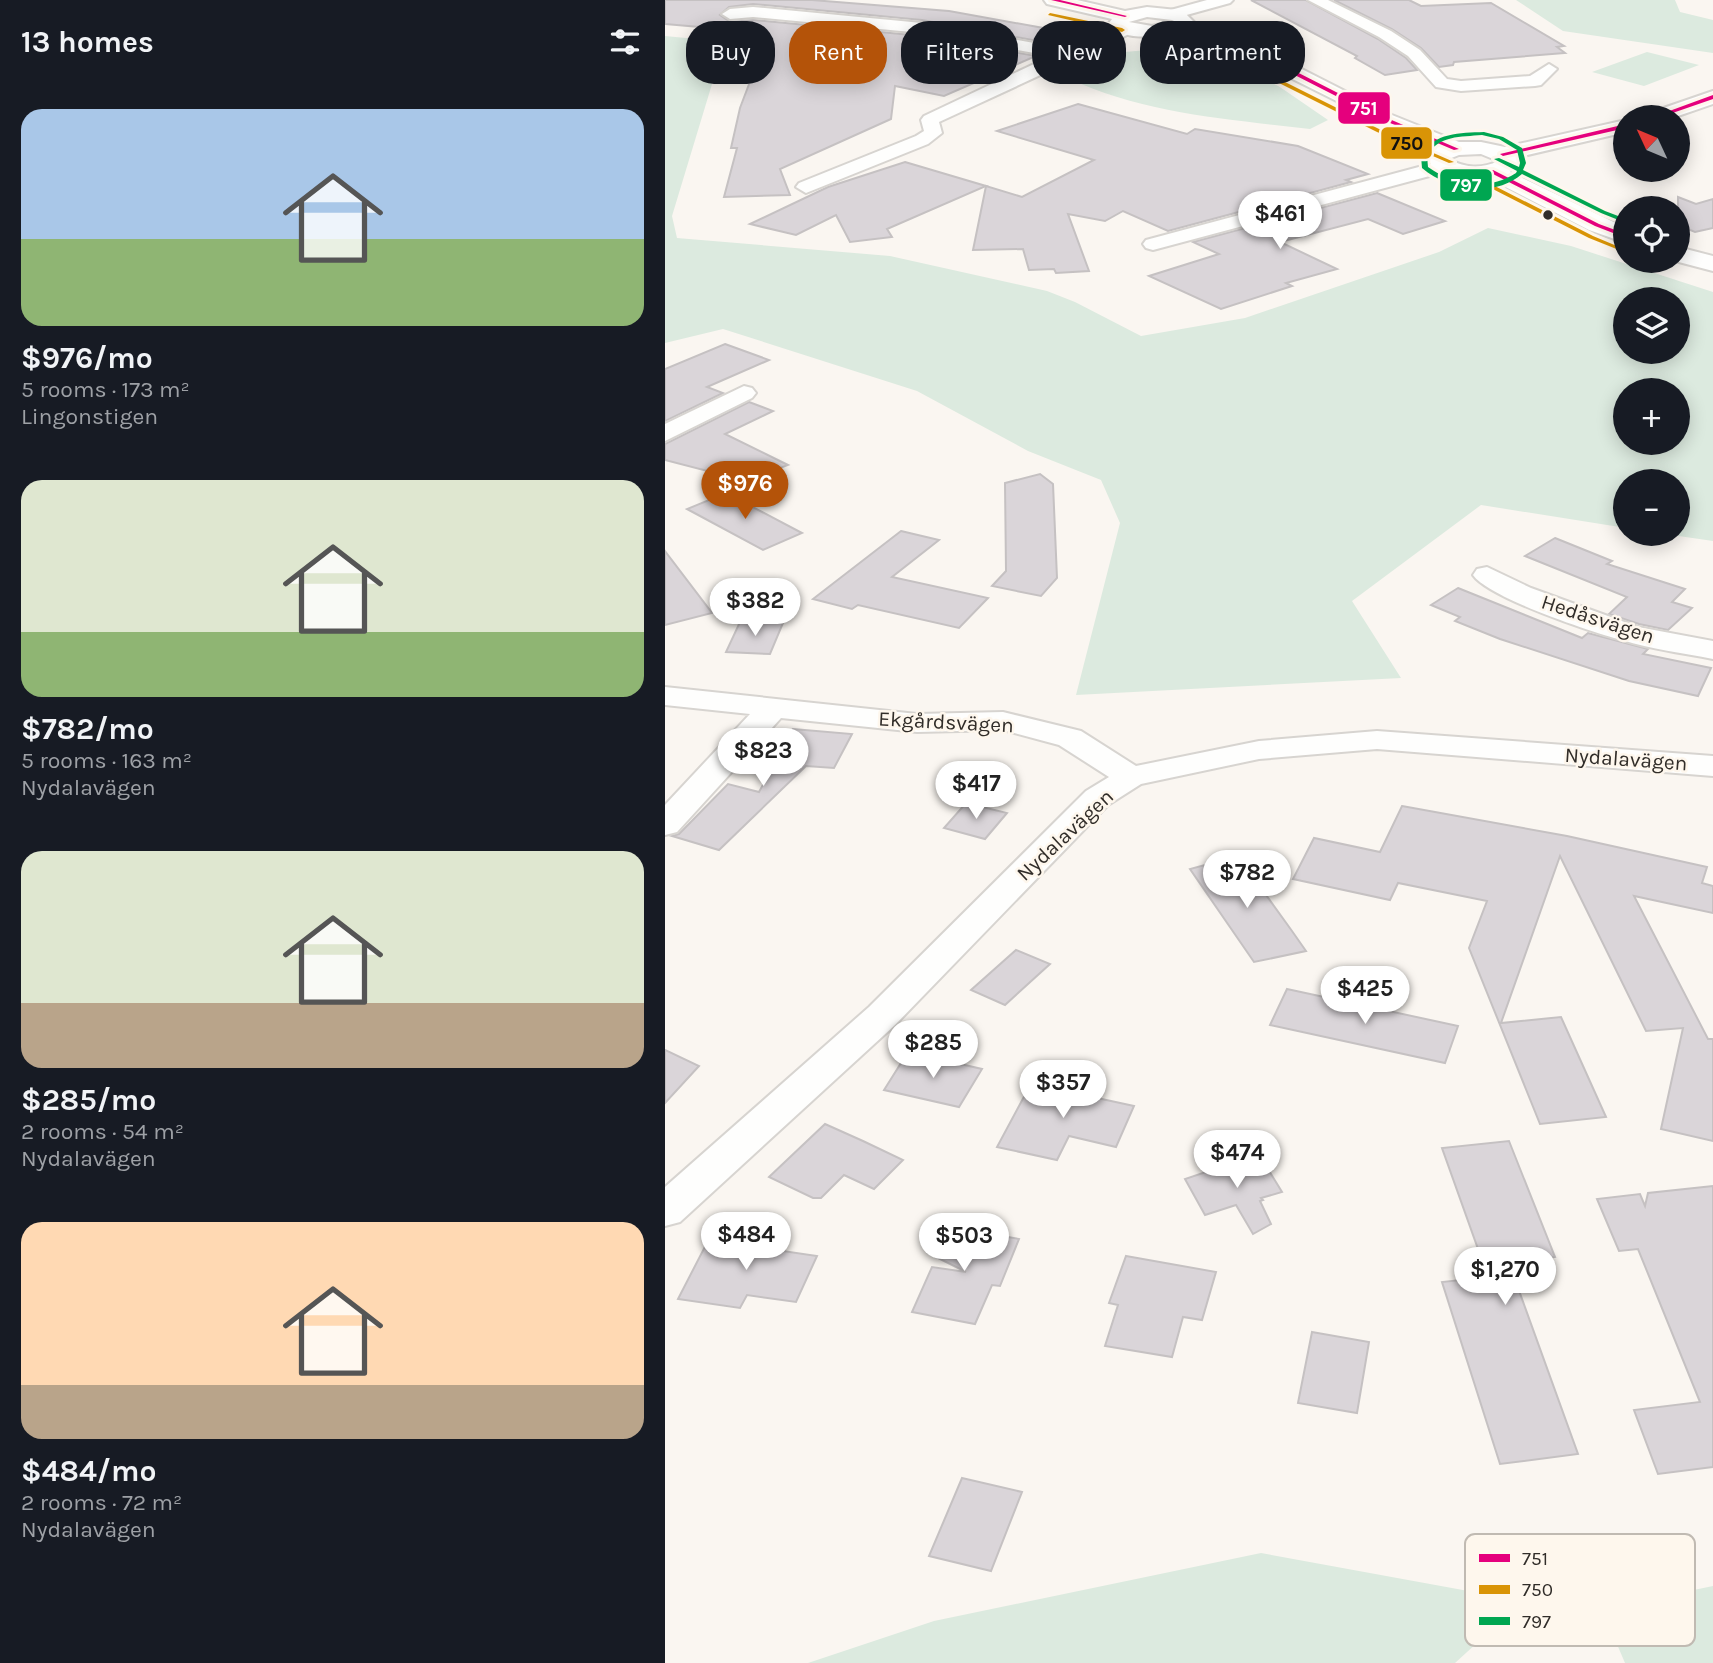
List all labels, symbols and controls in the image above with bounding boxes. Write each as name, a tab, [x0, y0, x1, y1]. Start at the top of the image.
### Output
chip: Buy	[686, 21, 775, 84]
chip: Rent	[789, 21, 887, 84]
chip: Filters	[901, 21, 1018, 84]
chip: New	[1032, 21, 1126, 84]
chip: Apartment	[1140, 21, 1305, 84]
icon: filters	[606, 23, 644, 61]
text: 13 homes	[21, 24, 154, 60]
line badge: 751	[1337, 91, 1391, 125]
text: 751	[1350, 98, 1378, 120]
north arrow	[1613, 105, 1691, 182]
map controls	[1613, 105, 1690, 546]
line badge: 750	[1380, 126, 1433, 160]
text: 750	[1391, 133, 1423, 155]
icon: home	[270, 155, 396, 281]
line badge: 797	[1439, 168, 1493, 202]
text: 797	[1451, 175, 1482, 197]
pin: $461	[1239, 191, 1321, 251]
button: locate	[1613, 196, 1690, 273]
text: $461	[1254, 200, 1306, 227]
unlabelled marker	[1541, 208, 1555, 222]
button: layers	[1613, 287, 1690, 364]
text: $976/mo	[21, 340, 153, 376]
text: 5 rooms · 173 m²	[21, 376, 190, 403]
button: +	[1613, 378, 1690, 455]
text: Lingonstigen	[21, 403, 158, 430]
pin: $976	[704, 462, 786, 521]
button: −	[1613, 469, 1690, 546]
text: $976	[717, 470, 773, 497]
icon: home	[270, 526, 396, 652]
pin: $382	[714, 578, 796, 638]
text: $382	[726, 587, 784, 614]
street label: Hedåsvägen	[1539, 589, 1657, 649]
street label: Ekgårdsvägen	[878, 706, 1014, 738]
text: $782/mo	[21, 711, 154, 747]
pin: $823	[722, 728, 804, 788]
text: $823	[734, 737, 792, 764]
street label: Nydalavägen	[1564, 743, 1688, 775]
text: 5 rooms · 163 m²	[21, 747, 192, 774]
pin: $417	[935, 762, 1017, 821]
text: $417	[951, 770, 1001, 797]
text: Nydalavägen	[21, 774, 156, 801]
street label: Nydalavägen	[1012, 784, 1118, 886]
pin: $782	[1206, 850, 1288, 910]
text: $782	[1219, 859, 1275, 886]
icon: home	[270, 897, 396, 1023]
pin: $425	[1324, 967, 1406, 1026]
text: $425	[1337, 975, 1393, 1002]
pin: $285	[892, 1020, 974, 1080]
text: $285	[904, 1029, 962, 1056]
pin: $357	[1022, 1060, 1104, 1120]
text: $357	[1036, 1069, 1090, 1096]
text: $285/mo	[21, 1082, 156, 1118]
text: 2 rooms · 54 m²	[21, 1118, 184, 1145]
pin: $474	[1196, 1130, 1278, 1190]
text: $474	[1210, 1139, 1264, 1166]
text: Nydalavägen	[21, 1145, 156, 1172]
pin: $484	[705, 1212, 787, 1272]
pin: $503	[923, 1214, 1005, 1273]
text: $484	[717, 1221, 775, 1248]
text: $503	[935, 1222, 993, 1249]
pin: $1,270	[1448, 1248, 1562, 1307]
text: $1,270	[1470, 1256, 1540, 1283]
icon: home	[270, 1268, 396, 1394]
text: $484/mo	[21, 1453, 156, 1489]
text: 2 rooms · 72 m²	[21, 1489, 182, 1516]
text: Nydalavägen	[21, 1516, 156, 1543]
legend	[1465, 1534, 1695, 1646]
text: 751	[1522, 1548, 1548, 1570]
text: 750	[1522, 1579, 1553, 1601]
text: 797	[1522, 1611, 1551, 1633]

